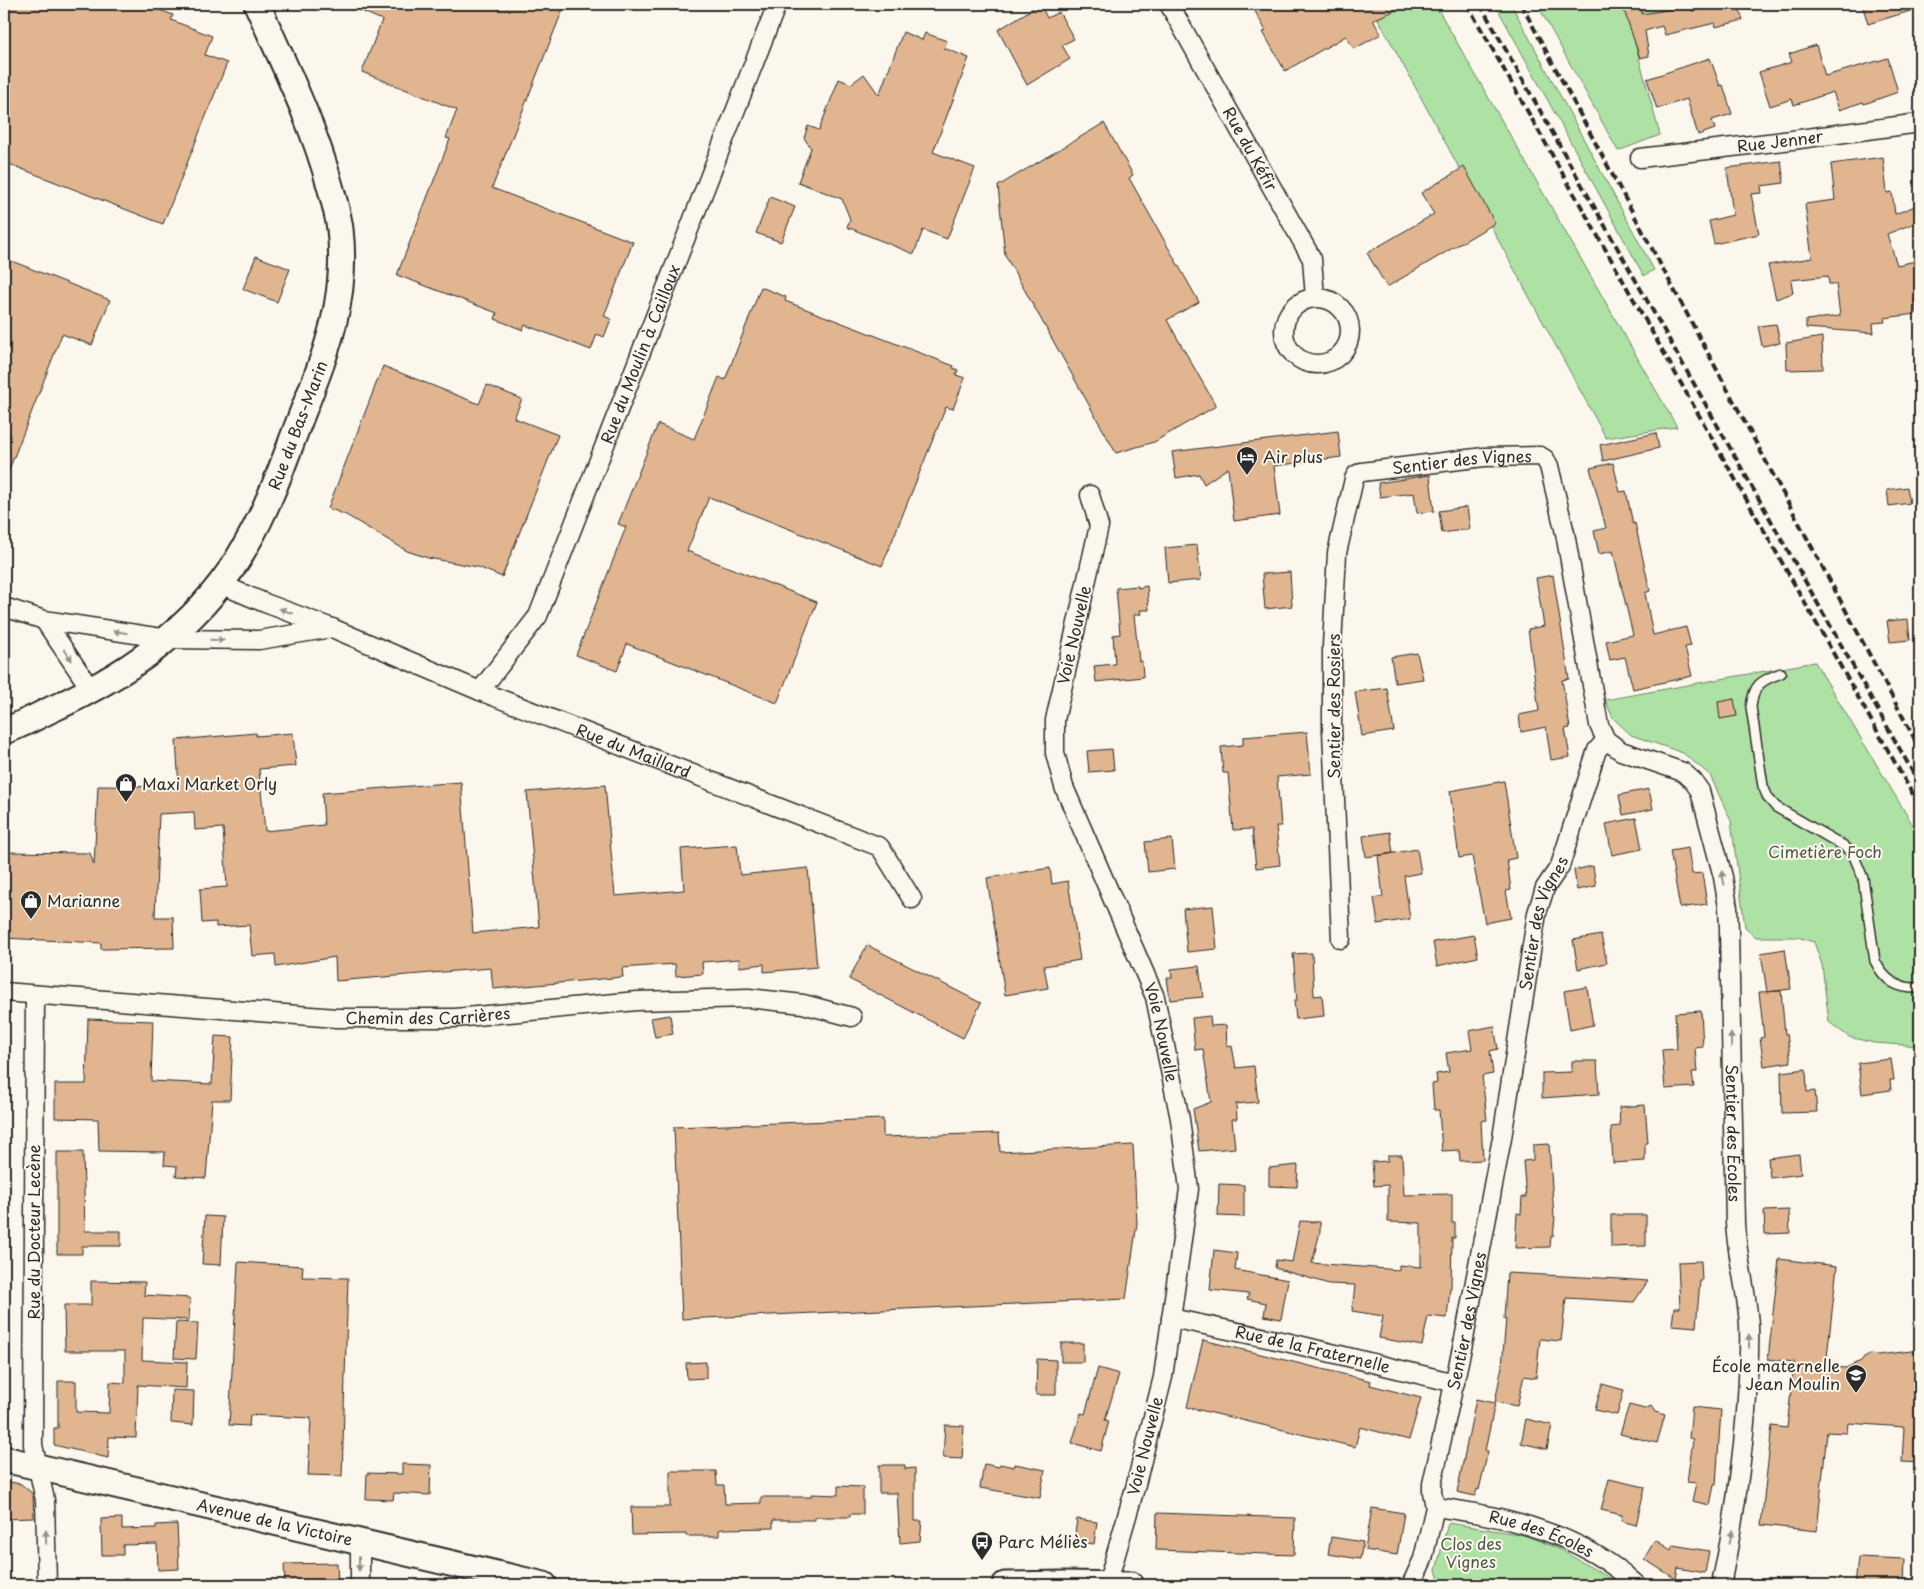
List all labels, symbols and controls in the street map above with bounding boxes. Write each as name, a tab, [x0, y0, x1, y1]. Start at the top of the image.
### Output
street label: Rue du Kéfir	[1218, 102, 1284, 195]
street label: Rue Jenner	[1736, 123, 1825, 157]
street label: Rue du Moulin à Cailloux	[593, 260, 685, 447]
street label: Rue du Bas-Marin	[261, 357, 332, 493]
street label: Sentier des Vignes	[1391, 443, 1532, 479]
place label: Air plus	[1263, 444, 1323, 468]
hotel icon: Air plus	[1235, 445, 1259, 476]
street label: Voie Nouvelle	[1050, 583, 1096, 687]
one-way arrow	[279, 607, 294, 614]
one-way arrow	[111, 627, 127, 635]
street label: Sentier des Rosiers	[1321, 633, 1345, 779]
one-way arrow	[209, 636, 225, 644]
one-way arrow	[63, 649, 73, 662]
street label: Rue du Maillard	[573, 717, 695, 783]
place label: Maxi Market Orly	[142, 771, 277, 795]
shop icon: Maxi Market Orly	[114, 772, 138, 803]
park label: Cimetière Foch	[1768, 839, 1882, 863]
street label: Sentier des Vignes	[1512, 853, 1573, 992]
one-way arrow	[1719, 870, 1727, 885]
place label: Marianne	[47, 888, 121, 912]
shop icon: Marianne	[19, 889, 43, 920]
street label: Voie Nouvelle	[1139, 978, 1185, 1084]
street label: Chemin des Carrières	[346, 1000, 511, 1029]
one-way arrow	[1727, 1032, 1735, 1048]
street label: Sentier des Écoles	[1721, 1064, 1748, 1202]
street label: Rue du Docteur Lecène	[21, 1144, 45, 1320]
street label: Sentier des Vignes	[1440, 1250, 1491, 1392]
street label: Rue de la Fraternelle	[1233, 1319, 1393, 1378]
one-way arrow	[1745, 1333, 1753, 1349]
place label: École maternelle Jean Moulin	[1712, 1353, 1840, 1395]
school or university icon: École maternelle Jean Moulin	[1844, 1363, 1868, 1394]
street label: Voie Nouvelle	[1120, 1394, 1168, 1498]
street label: Avenue de la Victoire	[195, 1491, 355, 1551]
street label: Rue des Écoles	[1487, 1503, 1599, 1562]
one-way arrow	[41, 1528, 49, 1544]
place label: Parc Méliès	[998, 1529, 1088, 1553]
one-way arrow	[1727, 1529, 1735, 1545]
bus stop icon: Parc Méliès	[970, 1530, 994, 1561]
park label: Clos des Vignes	[1440, 1531, 1502, 1573]
one-way arrow	[355, 1556, 363, 1572]

